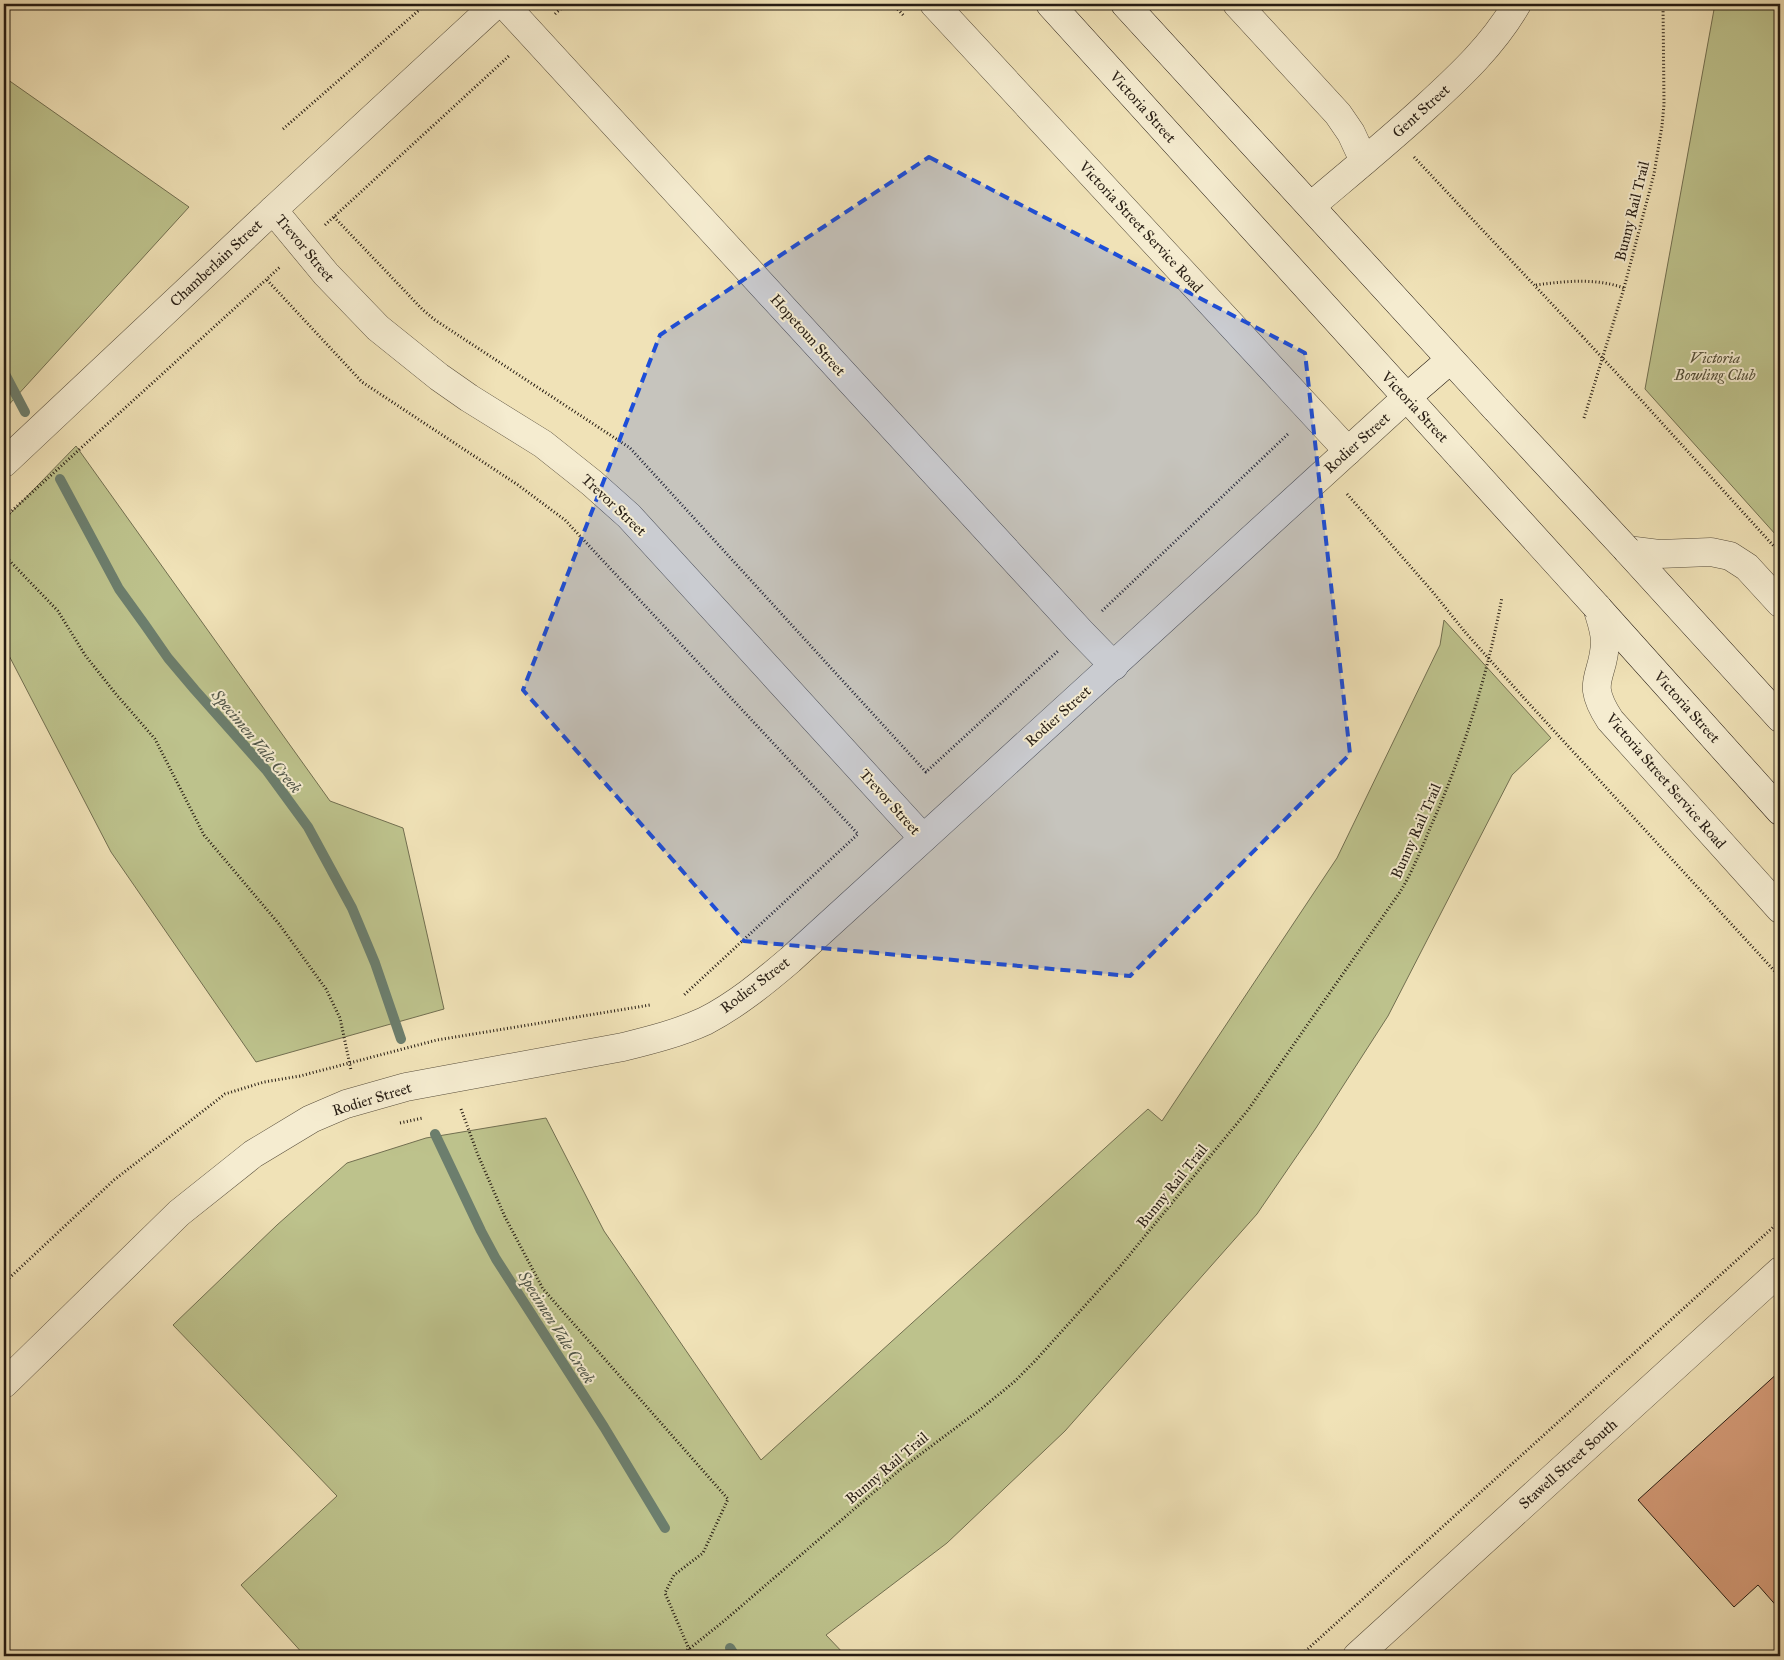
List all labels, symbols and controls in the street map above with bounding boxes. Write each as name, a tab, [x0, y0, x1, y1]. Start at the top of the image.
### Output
street label: Victoria Street	[1105, 67, 1180, 147]
street label: Gent Street	[1389, 80, 1454, 141]
street label: Victoria Street Service Road	[1075, 157, 1207, 297]
street label: Bunny Rail Trail	[1611, 158, 1653, 263]
street label: Trevor Street	[272, 211, 339, 286]
street label: Chamberlain Street	[166, 215, 266, 310]
street label: Hopetoun Street	[767, 290, 850, 380]
park label: Victoria Bowling Club	[1674, 349, 1756, 384]
street label: Victoria Street	[1377, 367, 1453, 447]
street label: Rodier Street	[1320, 408, 1394, 477]
street label: Trevor Street	[578, 470, 651, 540]
street label: Victoria Street	[1649, 667, 1724, 747]
street label: Rodier Street	[1021, 681, 1095, 750]
water label: Specimen Vale Creek	[206, 685, 305, 798]
street label: Victoria Street Service Road	[1602, 709, 1730, 853]
street label: Trevor Street	[856, 765, 925, 839]
street label: Bunny Rail Trail	[1387, 780, 1445, 881]
street label: Rodier Street	[717, 953, 794, 1017]
street label: Rodier Street	[330, 1078, 415, 1120]
street label: Bunny Rail Trail	[1133, 1140, 1212, 1231]
water label: Specimen Vale Creek	[513, 1267, 599, 1388]
street label: Stawell Street South	[1515, 1415, 1621, 1513]
street label: Bunny Rail Trail	[842, 1428, 933, 1508]

